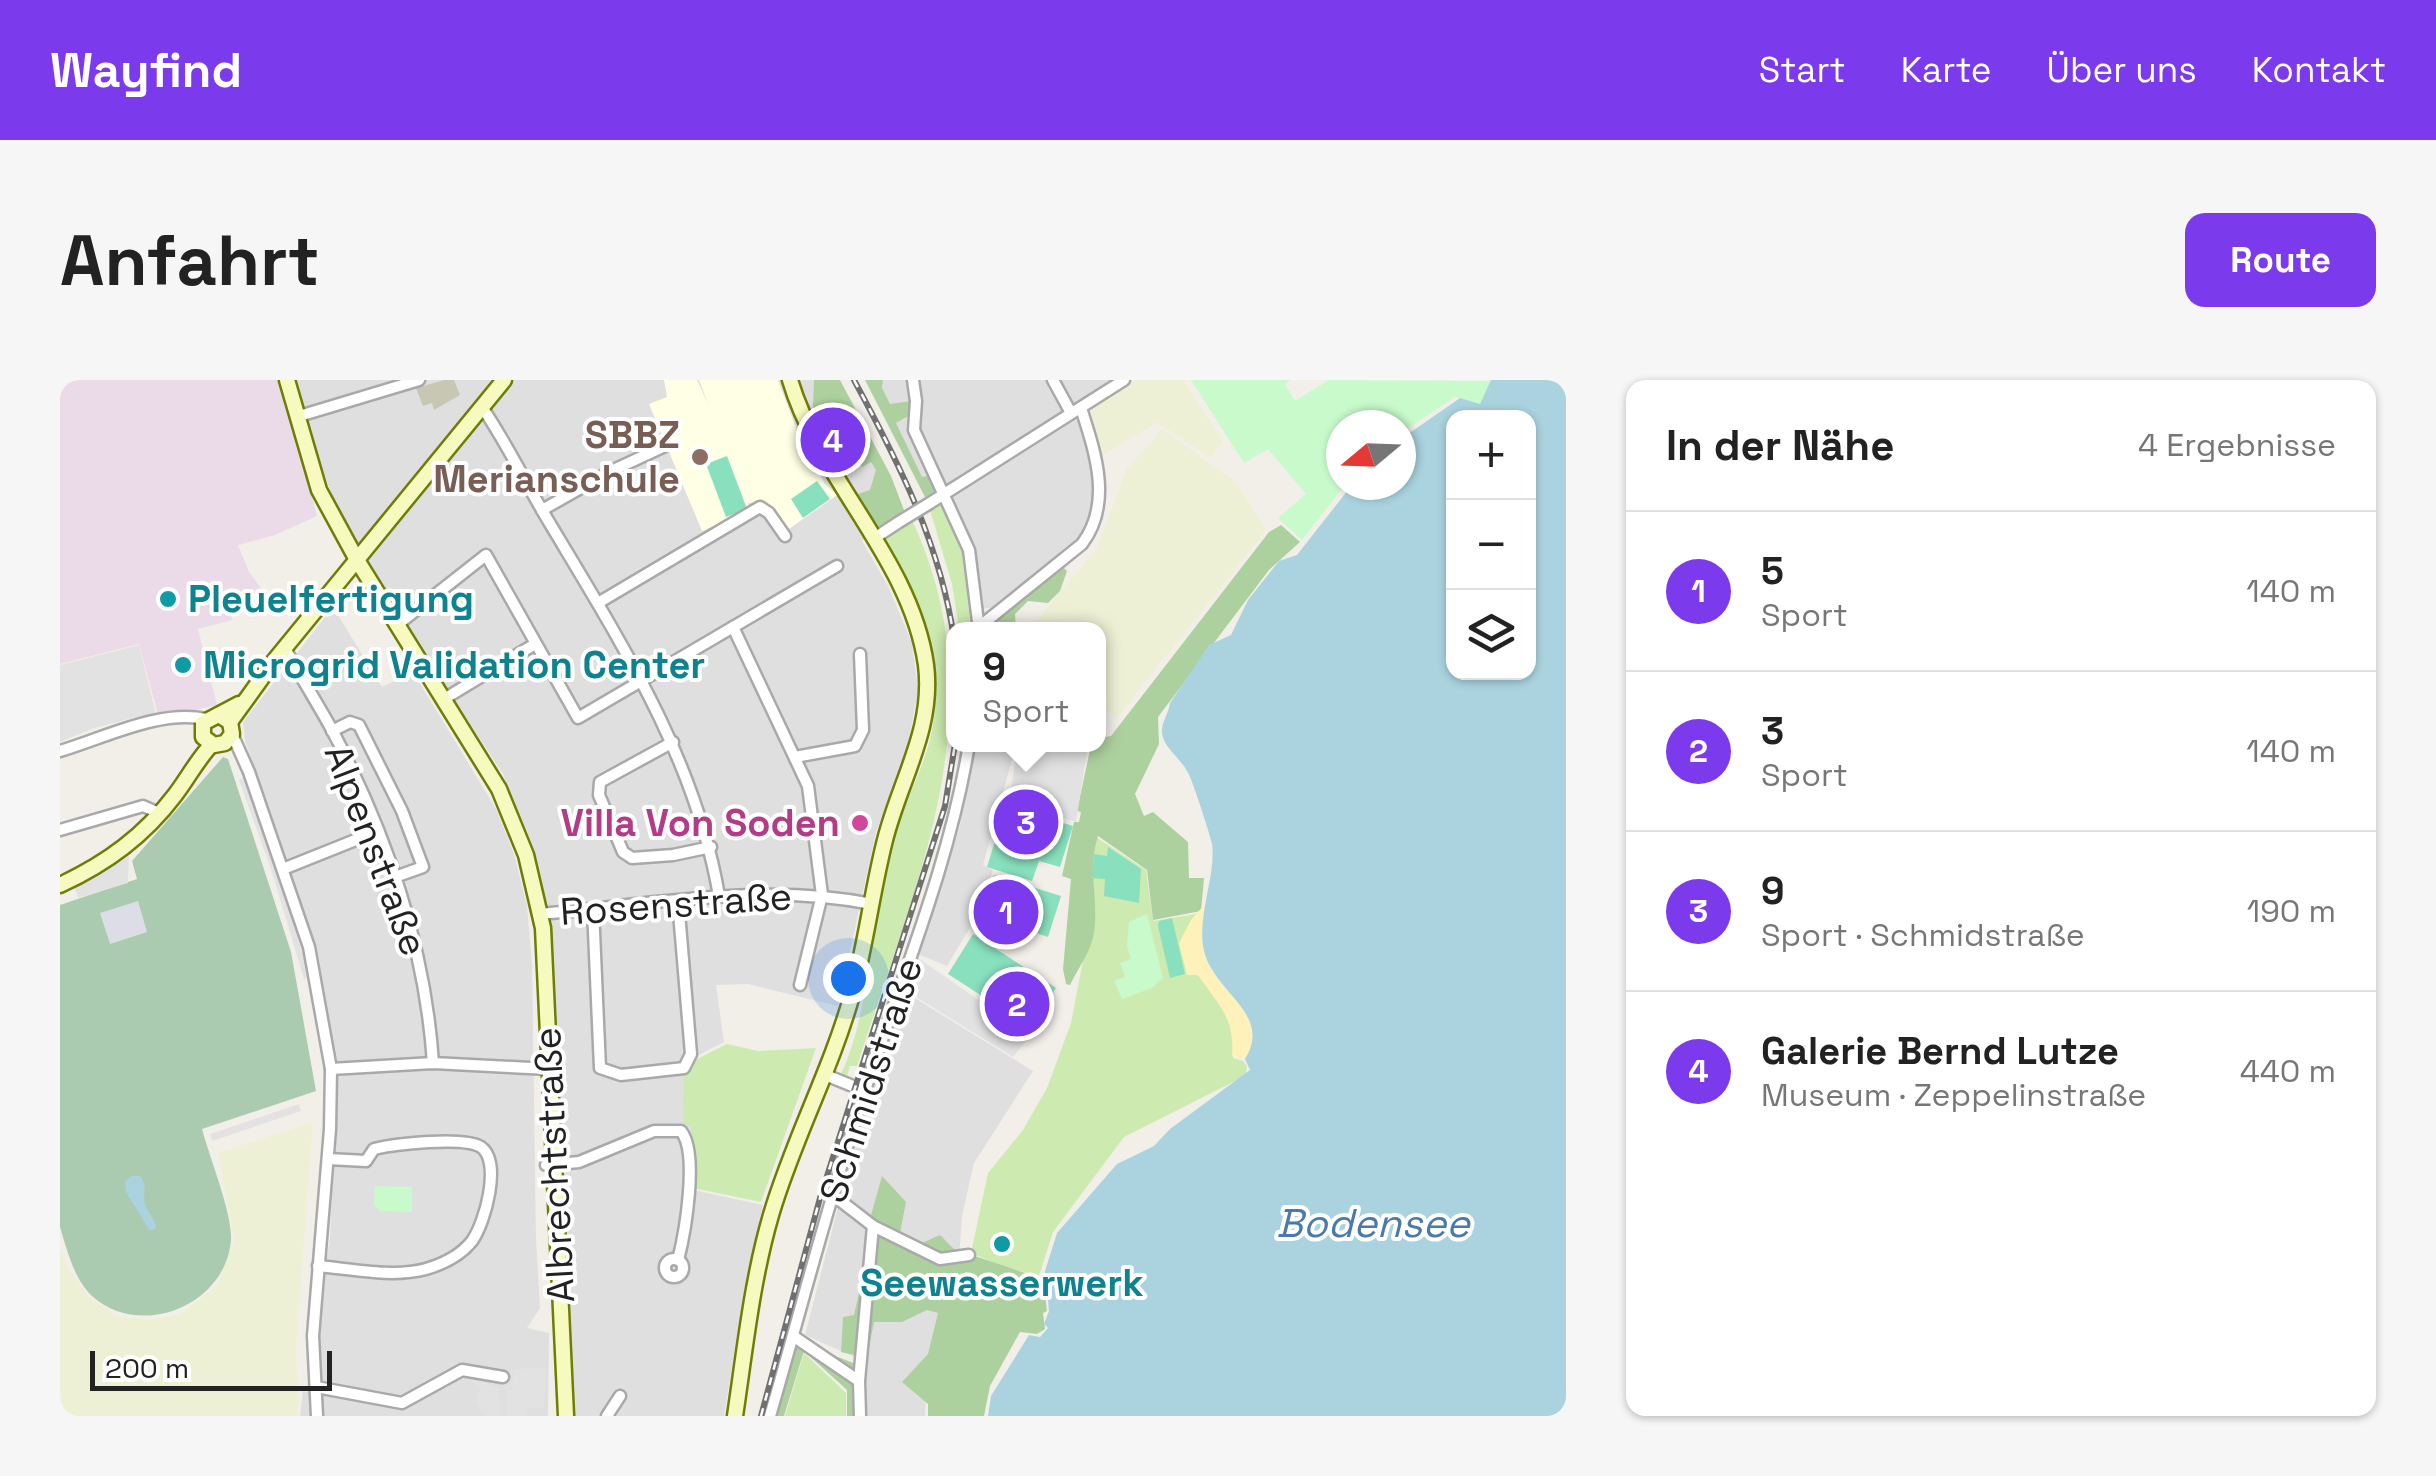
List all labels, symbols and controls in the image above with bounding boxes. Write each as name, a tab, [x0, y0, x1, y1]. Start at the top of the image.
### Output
text: Wayfind	[50, 40, 242, 101]
text: Start	[1759, 48, 1846, 92]
text: Karte	[1901, 48, 1992, 92]
text: Über uns	[2047, 48, 2197, 92]
text: Kontakt	[2252, 48, 2386, 92]
button: Route	[2185, 213, 2376, 307]
text: Anfahrt	[60, 216, 320, 305]
pin: 4	[800, 402, 866, 478]
north arrow	[1326, 410, 1416, 500]
map controls	[1446, 410, 1536, 680]
button: +	[1446, 410, 1536, 500]
place label: SBBZ Merianschule	[433, 411, 680, 503]
text: In der Nähe	[1666, 419, 1894, 472]
text: 4 Ergebnisse	[2138, 425, 2336, 465]
marker: SBBZ Merianschule	[689, 446, 711, 468]
button: −	[1446, 500, 1536, 590]
text: 5	[1761, 547, 1784, 595]
text: 1	[1691, 571, 1706, 611]
text: 140 m	[2246, 571, 2336, 611]
place label: Pleuelfertigung	[188, 575, 474, 623]
marker: Pleuelfertigung	[157, 588, 179, 610]
button: layers	[1446, 590, 1536, 680]
text: Sport	[1761, 595, 1848, 635]
popup	[946, 622, 1106, 752]
place label: Microgrid Validation Center	[203, 641, 705, 689]
text: 9	[983, 643, 1006, 691]
marker: Microgrid Validation Center	[172, 654, 194, 676]
text: Sport	[983, 691, 1069, 731]
text: 3	[1761, 707, 1784, 755]
text: 2	[1689, 731, 1708, 771]
text: 140 m	[2246, 731, 2336, 771]
street label: Alpenstraße	[314, 738, 438, 962]
text: Sport	[1761, 755, 1848, 795]
pin: 3	[994, 784, 1058, 860]
place label: Villa Von Soden	[561, 799, 840, 847]
marker: Villa Von Soden	[849, 812, 871, 834]
text: 9	[1761, 867, 1784, 915]
street label: Rosenstraße	[558, 872, 794, 936]
pin: 1	[974, 874, 1038, 950]
text: 3	[1689, 891, 1708, 931]
text: 190 m	[2247, 891, 2336, 931]
text: Sport · Schmidstraße	[1761, 915, 2085, 955]
street label: Schmidstraße	[809, 951, 933, 1209]
your location	[823, 953, 874, 1004]
pin: 2	[984, 966, 1050, 1042]
street label: Albrechtstraße	[523, 1026, 585, 1304]
text: Galerie Bernd Lutze	[1761, 1027, 2119, 1075]
text: 4	[1688, 1051, 1709, 1091]
text: 440 m	[2240, 1051, 2336, 1091]
text: Museum · Zeppelinstraße	[1761, 1075, 2146, 1115]
water label: Bodensee	[1276, 1198, 1471, 1249]
marker: Seewasserwerk	[991, 1233, 1013, 1255]
place label: Seewasserwerk	[860, 1259, 1144, 1307]
scale bar	[90, 1346, 332, 1390]
text: 200 m	[105, 1350, 189, 1386]

